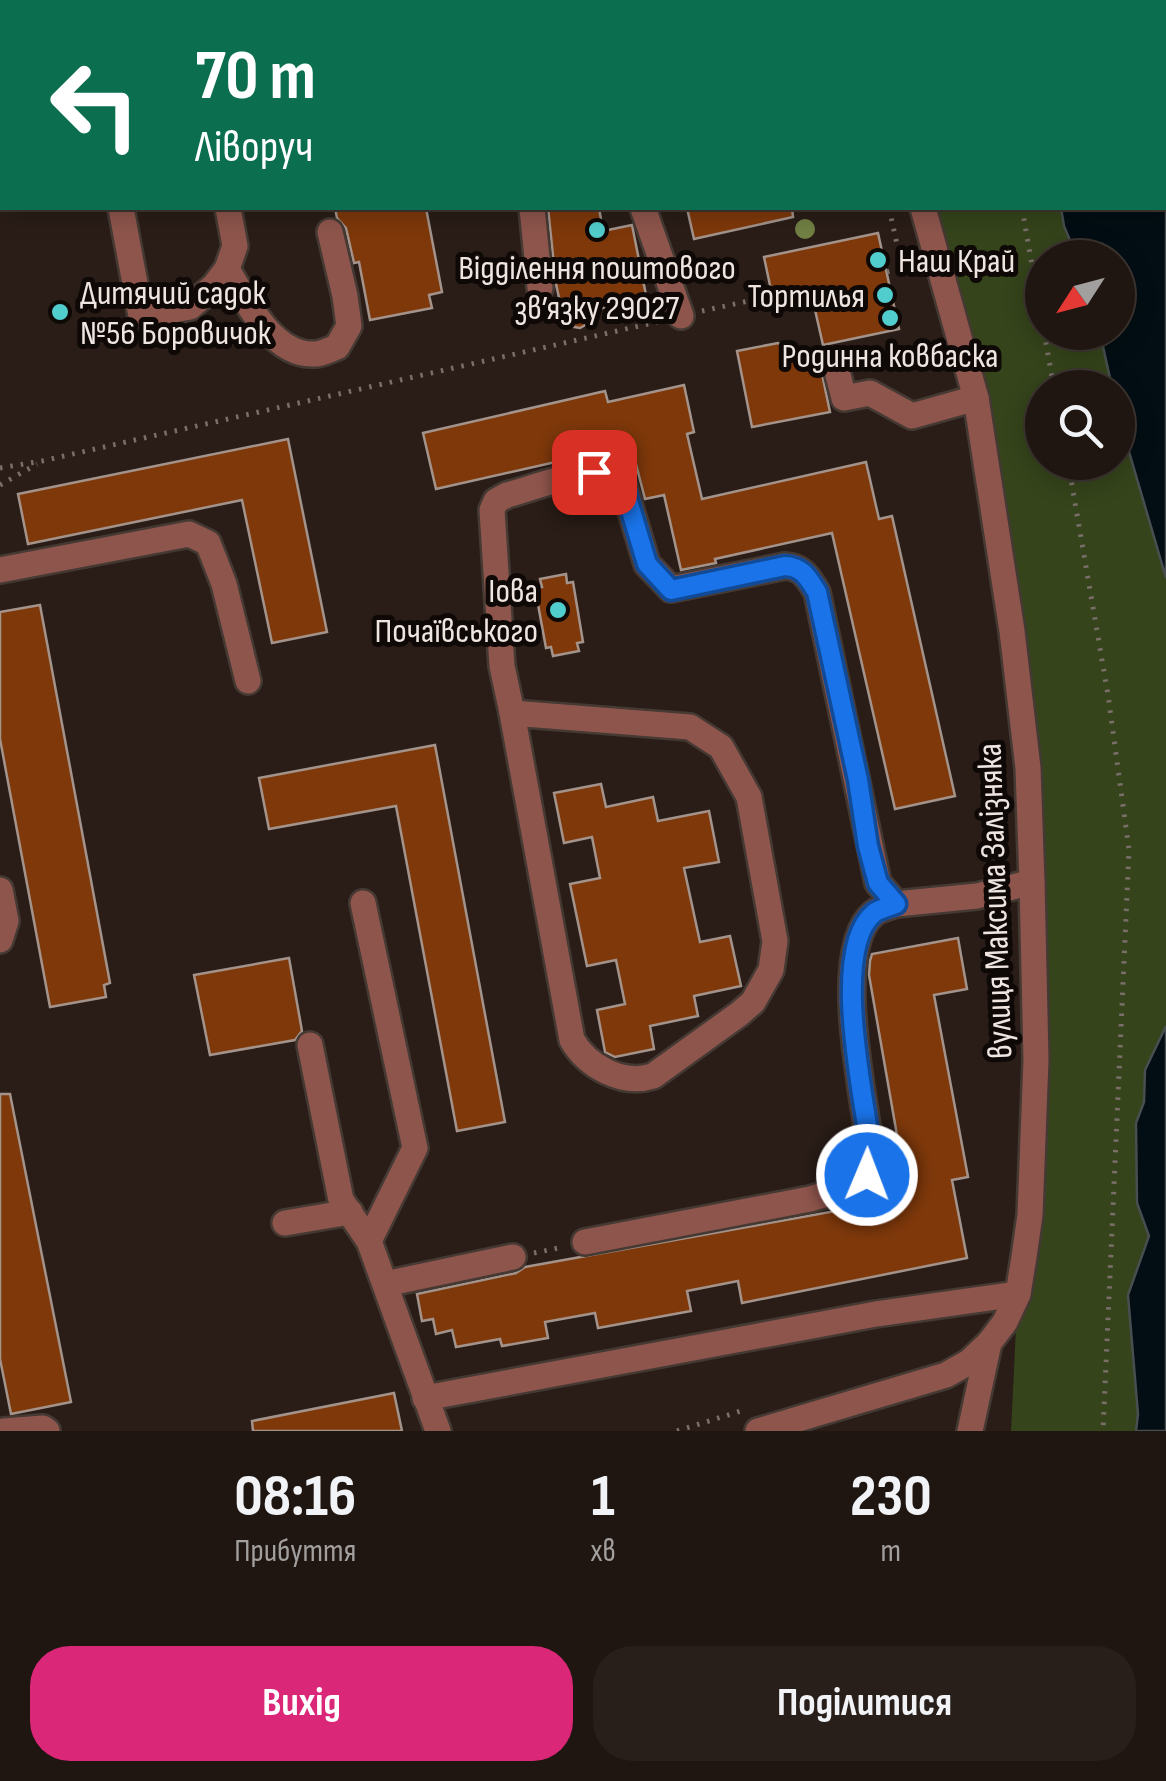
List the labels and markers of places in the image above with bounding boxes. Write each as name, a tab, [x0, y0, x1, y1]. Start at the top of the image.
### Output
marker: Відділення поштового зв’язку 29027	[586, 219, 608, 241]
place label: Наш Край	[898, 240, 1015, 283]
place label: Відділення поштового зв’язку 29027	[458, 247, 736, 330]
marker: Наш Край	[867, 249, 889, 271]
place label: Дитячий садок №56 Боровичок	[80, 272, 272, 355]
place label: Тортилья	[748, 275, 865, 318]
marker: Тортилья	[874, 284, 896, 306]
marker: Дитячий садок №56 Боровичок	[49, 301, 71, 323]
marker: Родинна ковбаска	[879, 307, 901, 329]
place label: Родинна ковбаска	[781, 335, 999, 378]
pin	[552, 430, 637, 515]
place label: Іова Почаївського	[374, 570, 538, 653]
marker: Іова Почаївського	[547, 599, 569, 621]

